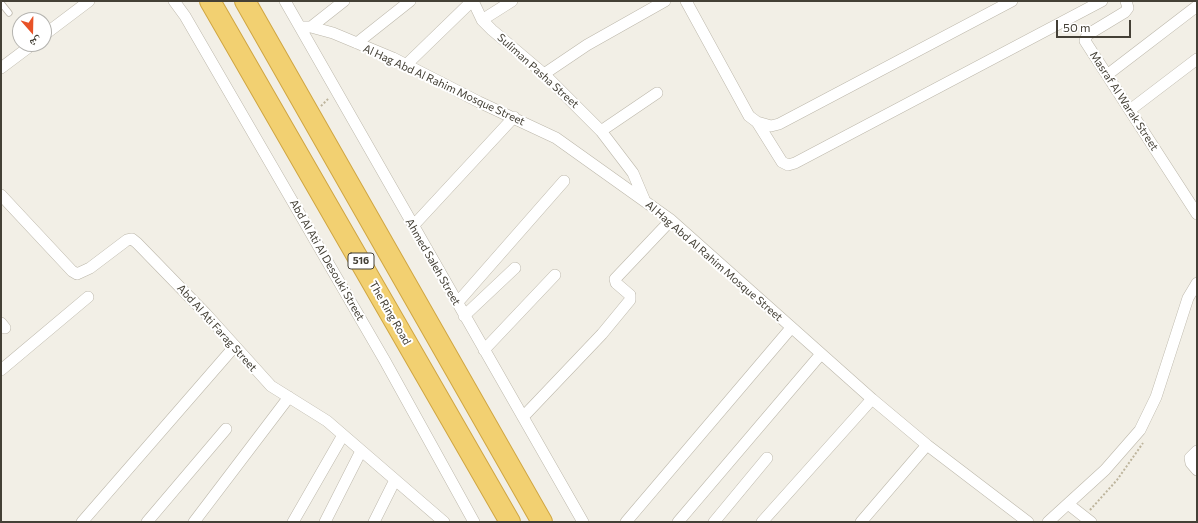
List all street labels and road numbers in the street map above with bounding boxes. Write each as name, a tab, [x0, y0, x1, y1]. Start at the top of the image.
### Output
street label: Suliman Pasha Street	[495, 31, 581, 111]
street label: Al Hag Abd Al Rahim Mosque Street	[361, 42, 527, 128]
street label: Masraf Al Warak Street	[1087, 49, 1161, 153]
street label: Abd Al Ati Al Desouki Street	[287, 197, 367, 323]
street label: Al Hag Abd Al Rahim Mosque Street	[643, 198, 785, 324]
street label: Ahmed Saleh Street	[403, 216, 463, 308]
road number: 516	[348, 253, 374, 269]
street label: The Ring Road	[366, 279, 414, 347]
street label: Abd Al Ati Farag Street	[174, 282, 260, 374]

